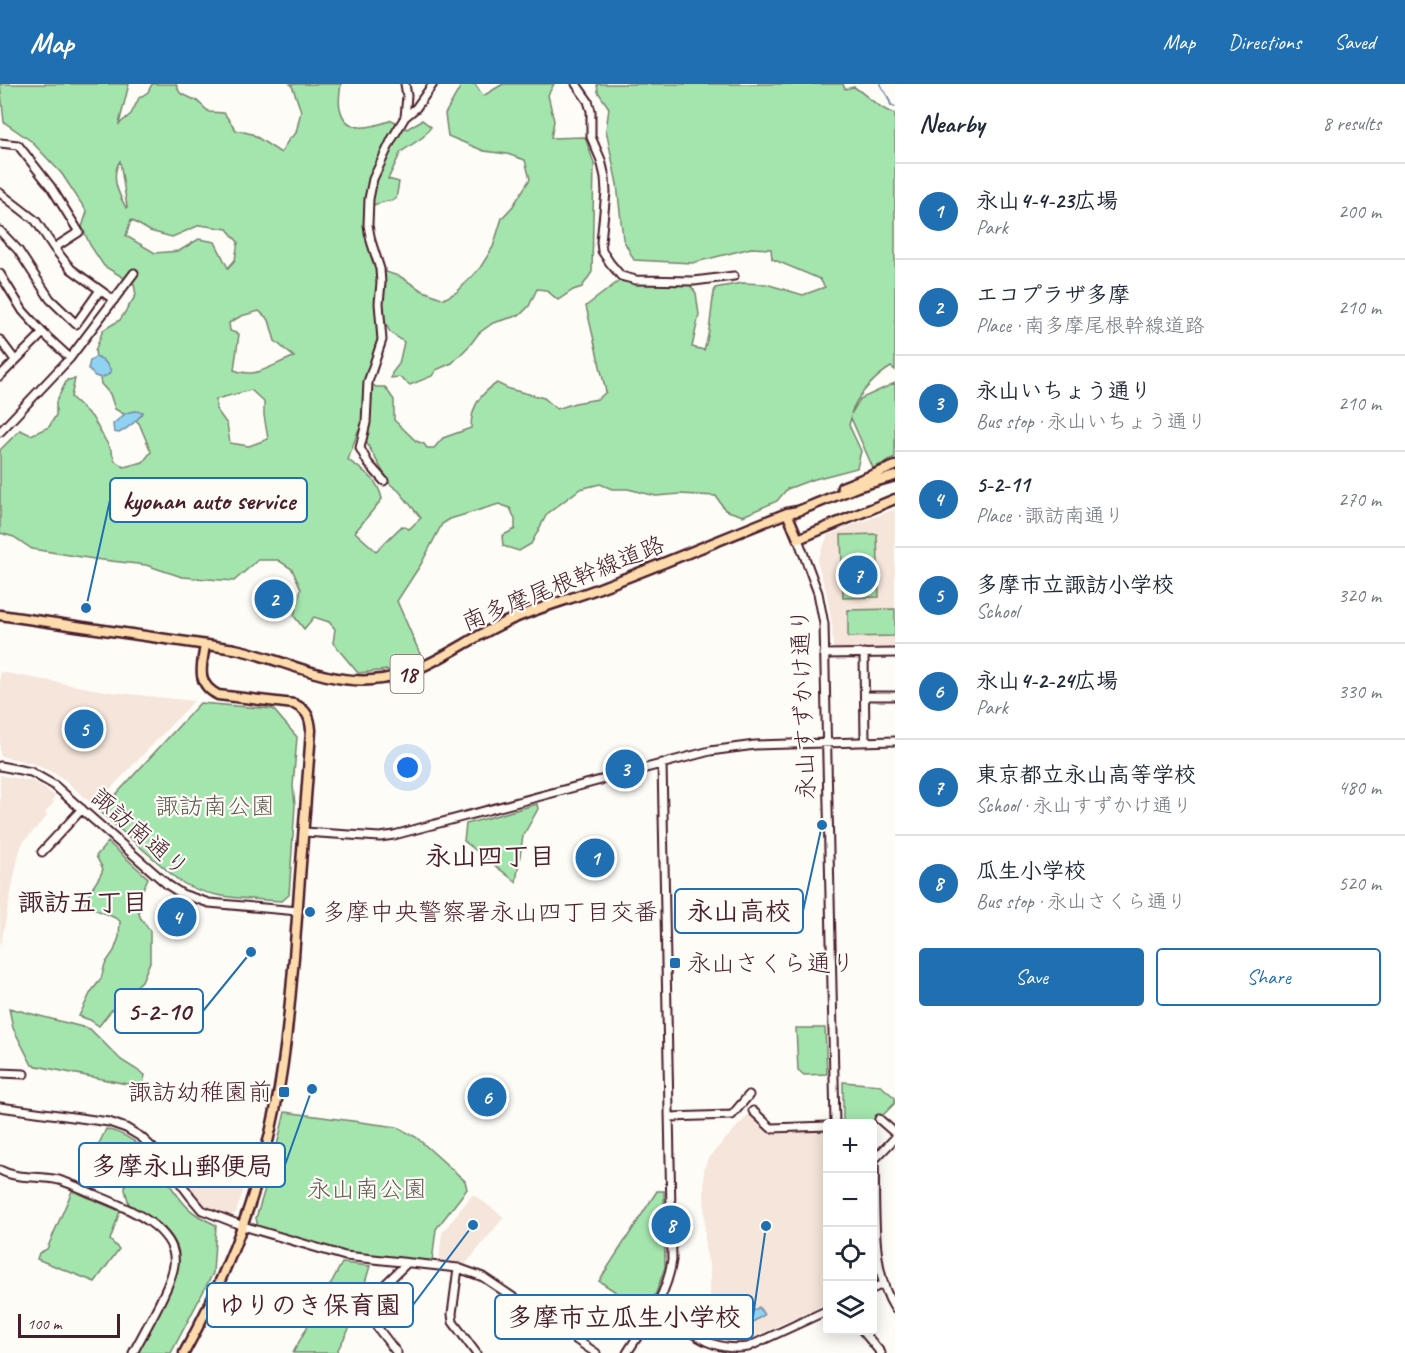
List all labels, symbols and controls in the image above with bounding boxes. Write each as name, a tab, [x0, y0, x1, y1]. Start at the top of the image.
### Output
text: Map	[30, 25, 73, 60]
text: Map	[1163, 29, 1195, 55]
text: Directions	[1228, 29, 1301, 55]
text: Saved	[1334, 29, 1375, 55]
text: Nearby	[919, 107, 984, 140]
text: 8 results	[1322, 111, 1381, 136]
text: 永山4-4-23広場	[976, 187, 1118, 215]
text: 1	[934, 199, 943, 224]
text: 200 m	[1338, 199, 1381, 224]
text: Park	[976, 215, 1008, 240]
text: エコプラザ多摩	[976, 281, 1130, 309]
text: 2	[934, 295, 943, 320]
text: 210 m	[1338, 295, 1381, 320]
text: Place · 南多摩尾根幹線道路	[976, 313, 1205, 338]
text: 永山いちょう通り	[976, 377, 1152, 405]
text: 3	[934, 391, 943, 416]
text: 210 m	[1338, 391, 1381, 416]
text: Bus stop · 永山いちょう通り	[976, 409, 1207, 434]
text: 5-2-11	[976, 471, 1030, 499]
callout: kyonan auto service	[110, 478, 307, 522]
text: kyonan auto service	[122, 484, 298, 517]
text: 4	[934, 487, 943, 512]
text: 270 m	[1338, 487, 1381, 512]
text: Place · 諏訪南通り	[976, 503, 1125, 528]
street label: 南多摩尾根幹線道路	[457, 529, 669, 637]
pin: 7	[838, 552, 878, 598]
text: 多摩市立諏訪小学校	[976, 571, 1174, 599]
pin: 2	[254, 576, 294, 622]
text: 5	[934, 583, 943, 608]
text: 320 m	[1338, 583, 1381, 608]
text: School	[976, 599, 1019, 624]
street label: 永山すずかけ通り	[785, 608, 821, 800]
road number: 18	[390, 655, 424, 693]
text: 永山4-2-24広場	[976, 667, 1118, 695]
text: 6	[934, 679, 943, 704]
text: 330 m	[1338, 679, 1381, 704]
text: Park	[976, 695, 1008, 720]
pin: 5	[64, 706, 104, 752]
pin: 3	[606, 746, 644, 792]
your location	[393, 753, 422, 782]
text: 東京都立永山高等学校	[976, 761, 1196, 789]
text: 7	[934, 775, 943, 800]
text: 480 m	[1338, 775, 1381, 800]
street label: 諏訪南通り	[85, 781, 195, 883]
park label: 諏訪南公園	[155, 791, 275, 821]
text: School · 永山すずかけ通り	[976, 793, 1192, 818]
pin: 1	[576, 836, 614, 880]
district label: 永山四丁目	[425, 840, 555, 873]
text: 瓜生小学校	[976, 857, 1086, 885]
text: 8	[934, 871, 943, 896]
text: 520 m	[1338, 871, 1381, 896]
district label: 諏訪五丁目	[18, 886, 148, 919]
callout: 永山高校	[675, 889, 803, 933]
text: Bus stop · 永山さくら通り	[976, 889, 1187, 914]
pin: 4	[158, 894, 196, 940]
text: 永山高校	[687, 895, 791, 928]
place label: 多摩中央警察署永山四丁目交番	[322, 897, 658, 927]
marker: 多摩中央警察署永山四丁目交番	[303, 905, 317, 919]
place label: 永山さくら通り	[687, 948, 855, 978]
button: Save	[919, 948, 1144, 1006]
button: Share	[1156, 948, 1381, 1006]
marker: 永山さくら通り	[668, 956, 682, 970]
callout: 5-2-10	[115, 989, 203, 1033]
text: 5-2-10	[127, 995, 193, 1028]
pin: 6	[468, 1074, 506, 1120]
place label: 諏訪幼稚園前	[128, 1077, 272, 1107]
marker: 諏訪幼稚園前	[277, 1085, 291, 1099]
map controls	[823, 1119, 877, 1335]
button: +	[823, 1119, 877, 1173]
callout: 多摩永山郵便局	[79, 1143, 285, 1187]
text: 多摩永山郵便局	[91, 1150, 273, 1183]
button: −	[823, 1173, 877, 1227]
park label: 永山南公園	[307, 1174, 427, 1204]
pin: 8	[652, 1202, 690, 1248]
button: locate	[823, 1227, 877, 1281]
button: layers	[823, 1281, 877, 1335]
callout: ゆりのき保育園	[207, 1283, 413, 1327]
text: ゆりのき保育園	[219, 1289, 401, 1322]
callout: 多摩市立瓜生小学校	[495, 1295, 753, 1339]
text: 多摩市立瓜生小学校	[507, 1301, 741, 1334]
scale bar	[18, 1311, 120, 1338]
text: 100 m	[27, 1314, 61, 1334]

